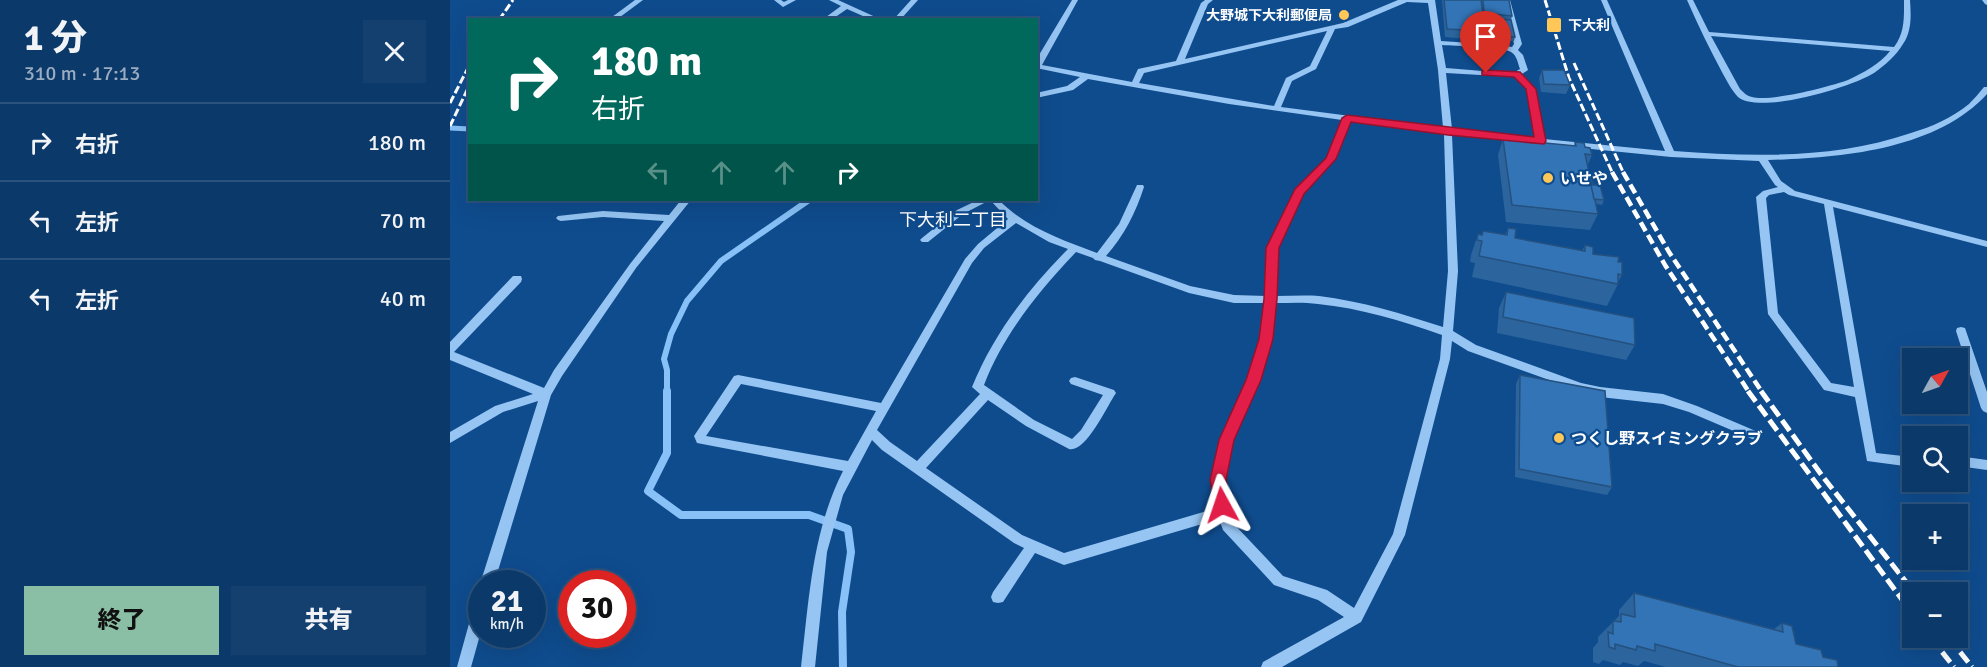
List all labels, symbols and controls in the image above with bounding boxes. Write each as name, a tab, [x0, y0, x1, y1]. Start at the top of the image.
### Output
place label: 大野城下大利郵便局	[1206, 7, 1332, 24]
marker: 大野城下大利郵便局	[1337, 8, 1351, 22]
pin	[1460, 11, 1511, 73]
text: 1 分	[24, 16, 87, 61]
marker: 下大利	[1545, 16, 1563, 34]
place label: 下大利	[1568, 17, 1610, 34]
button: close	[363, 20, 426, 83]
icon: arrive	[1469, 20, 1502, 53]
text: 180 m	[591, 36, 702, 87]
icon: right	[492, 42, 570, 120]
text: 310 m · 17:13	[24, 61, 140, 86]
text: 右折	[591, 93, 645, 126]
icon: right	[24, 126, 57, 159]
text: 180 m	[368, 129, 426, 156]
text: 右折	[75, 131, 119, 158]
icon: left	[642, 156, 675, 189]
icon: ahead	[705, 156, 738, 189]
icon: ahead	[768, 156, 801, 189]
icon: right	[831, 156, 864, 189]
place label: いせや	[1560, 169, 1608, 189]
marker: いせや	[1541, 171, 1555, 185]
icon: left	[24, 204, 57, 237]
text: 70 m	[380, 207, 426, 234]
text: 左折	[75, 209, 119, 236]
district label: 下大利二丁目	[899, 209, 1007, 231]
icon: left	[24, 282, 57, 315]
text: 40 m	[380, 285, 426, 312]
text: 左折	[75, 287, 119, 314]
north arrow	[1902, 348, 1968, 414]
map controls	[1902, 348, 1968, 648]
button: search	[1902, 426, 1968, 492]
place label: つくし野スイミングクラブ	[1571, 429, 1763, 449]
marker: つくし野スイミングクラブ	[1552, 431, 1566, 445]
position arrow	[1190, 473, 1254, 537]
button: +	[1902, 504, 1968, 570]
speed limit sign: 30	[558, 570, 636, 648]
button: −	[1902, 582, 1968, 648]
text: 21	[491, 583, 523, 620]
button: 終了	[24, 586, 219, 655]
button: 共有	[231, 586, 426, 655]
text: km/h	[490, 615, 524, 633]

